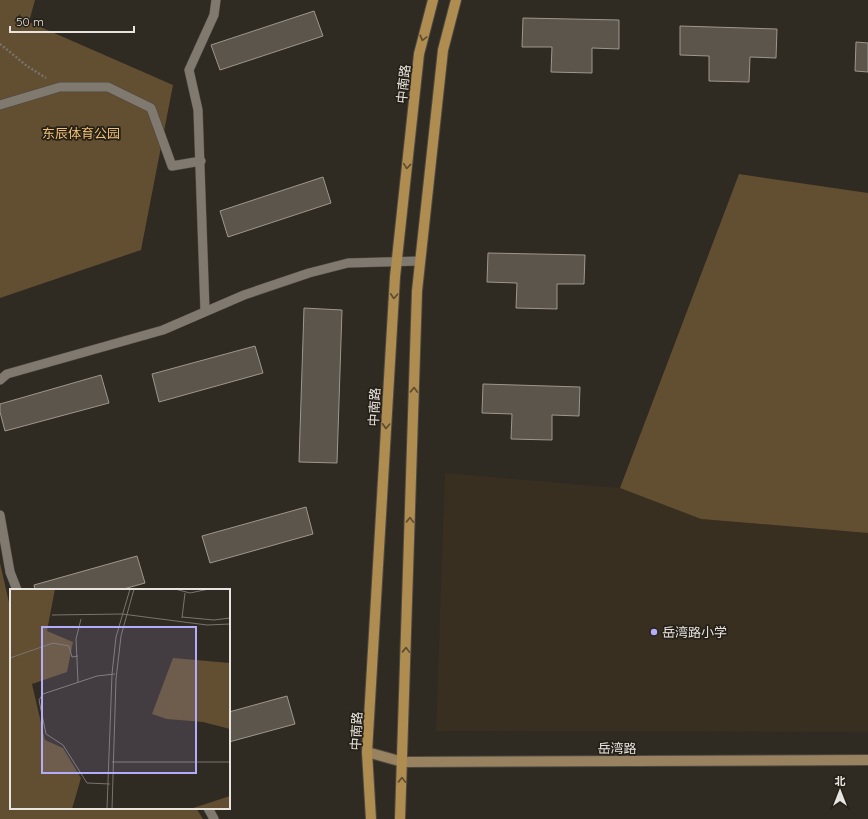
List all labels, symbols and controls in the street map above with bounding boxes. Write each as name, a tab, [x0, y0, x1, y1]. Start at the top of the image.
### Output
scale bar	[10, 8, 134, 34]
text: 50 m	[16, 14, 44, 29]
one-way arrow	[419, 34, 428, 41]
street label: 中南路	[393, 64, 413, 104]
park label: 东辰体育公园	[42, 125, 120, 141]
one-way arrow	[402, 163, 411, 170]
one-way arrow	[389, 293, 398, 299]
street label: 中南路	[365, 387, 383, 427]
one-way arrow	[410, 387, 418, 393]
one-way arrow	[382, 423, 391, 429]
one-way arrow	[406, 517, 414, 523]
inset map	[10, 589, 230, 809]
place label: 岳湾路小学	[662, 624, 727, 640]
marker: 岳湾路小学	[649, 627, 659, 637]
one-way arrow	[402, 647, 410, 653]
street label: 中南路	[347, 711, 365, 751]
street label: 岳湾路	[597, 740, 637, 756]
north arrow	[820, 771, 860, 811]
text: 北	[835, 774, 846, 788]
one-way arrow	[398, 777, 406, 783]

